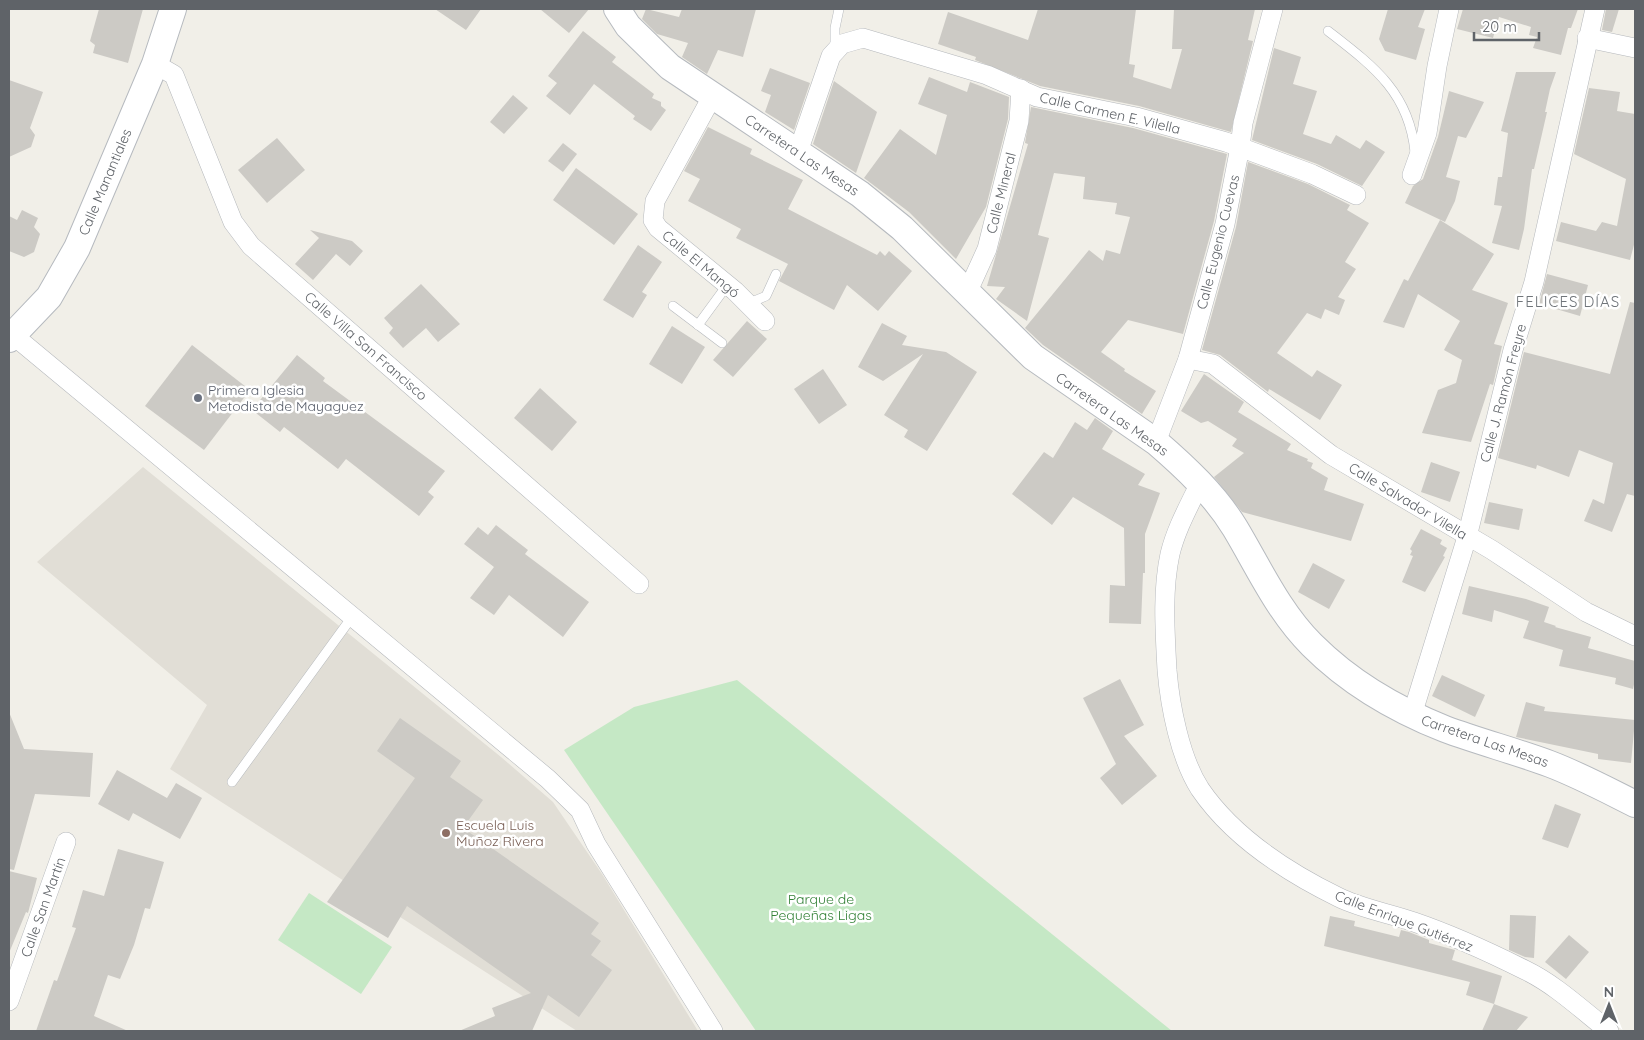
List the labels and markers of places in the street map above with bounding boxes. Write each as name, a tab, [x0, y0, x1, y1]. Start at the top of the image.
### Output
place label: Primera Iglesia Metodista de Mayaguez	[208, 381, 364, 415]
marker: Primera Iglesia Metodista de Mayaguez	[192, 392, 204, 404]
place label: Escuela Luis Muñoz Rivera	[456, 816, 544, 850]
marker: Escuela Luis Muñoz Rivera	[440, 827, 452, 839]

